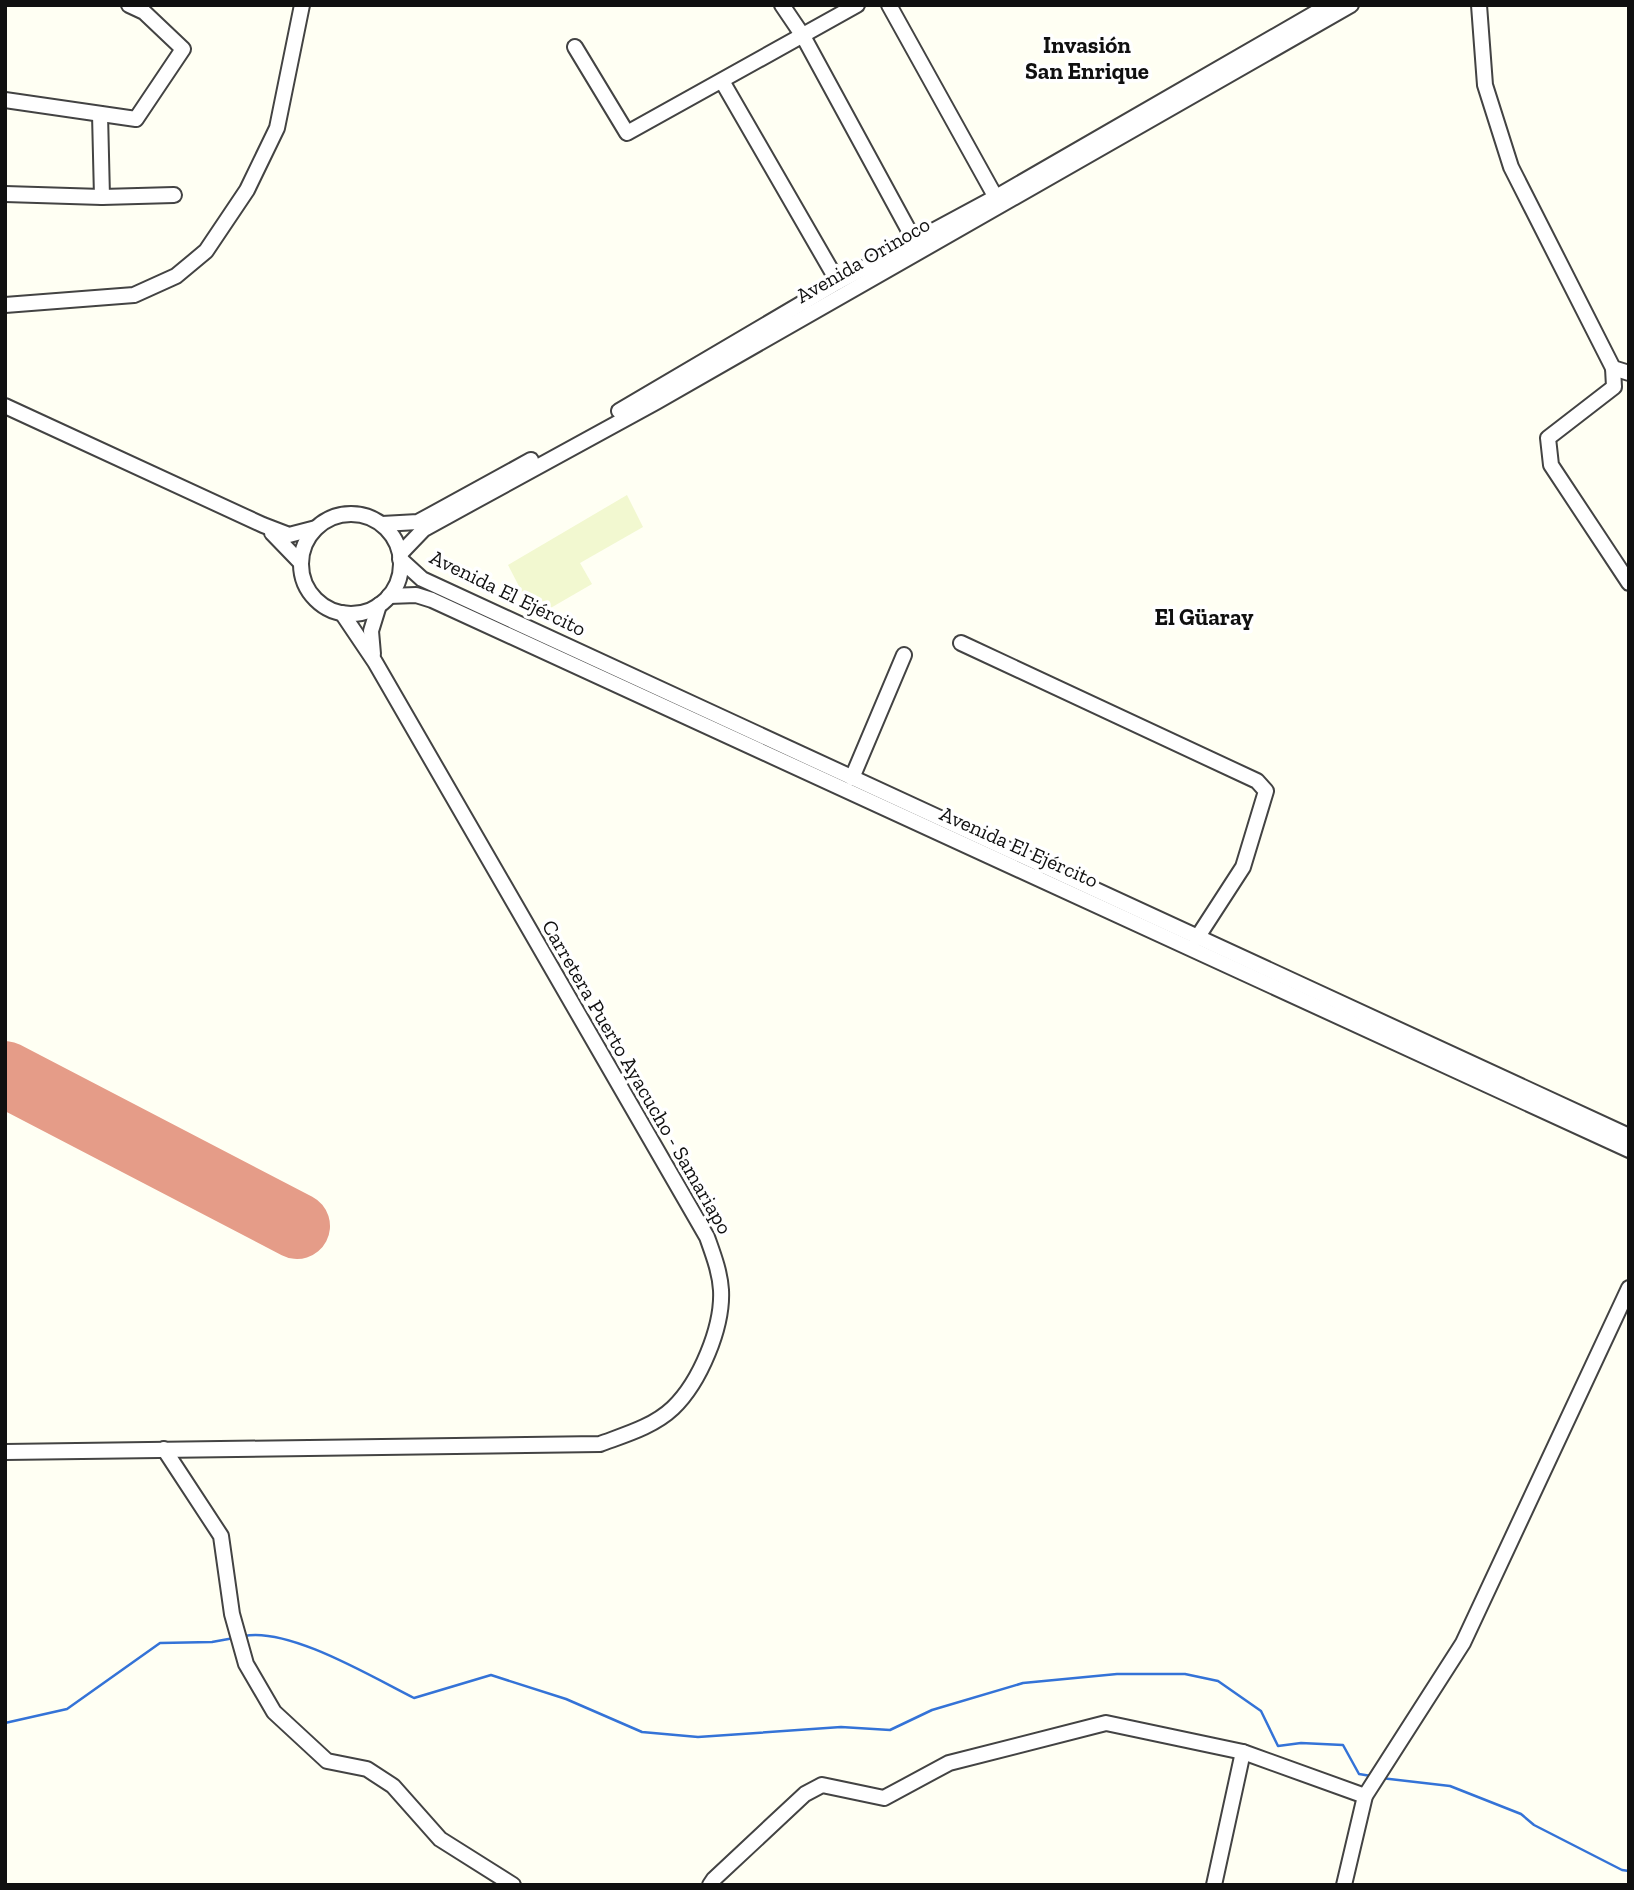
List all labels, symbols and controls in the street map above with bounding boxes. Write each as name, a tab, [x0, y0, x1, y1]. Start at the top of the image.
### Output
district label: Invasión San Enrique	[1025, 31, 1149, 85]
street label: Avenida Orinoco	[791, 211, 934, 308]
street label: Avenida El Ejército	[426, 544, 590, 642]
district label: El Güaray	[1155, 603, 1254, 631]
street label: Avenida El Ejército	[936, 800, 1102, 894]
street label: Carretera Puerto Ayacucho - Samariapo	[537, 915, 738, 1238]

